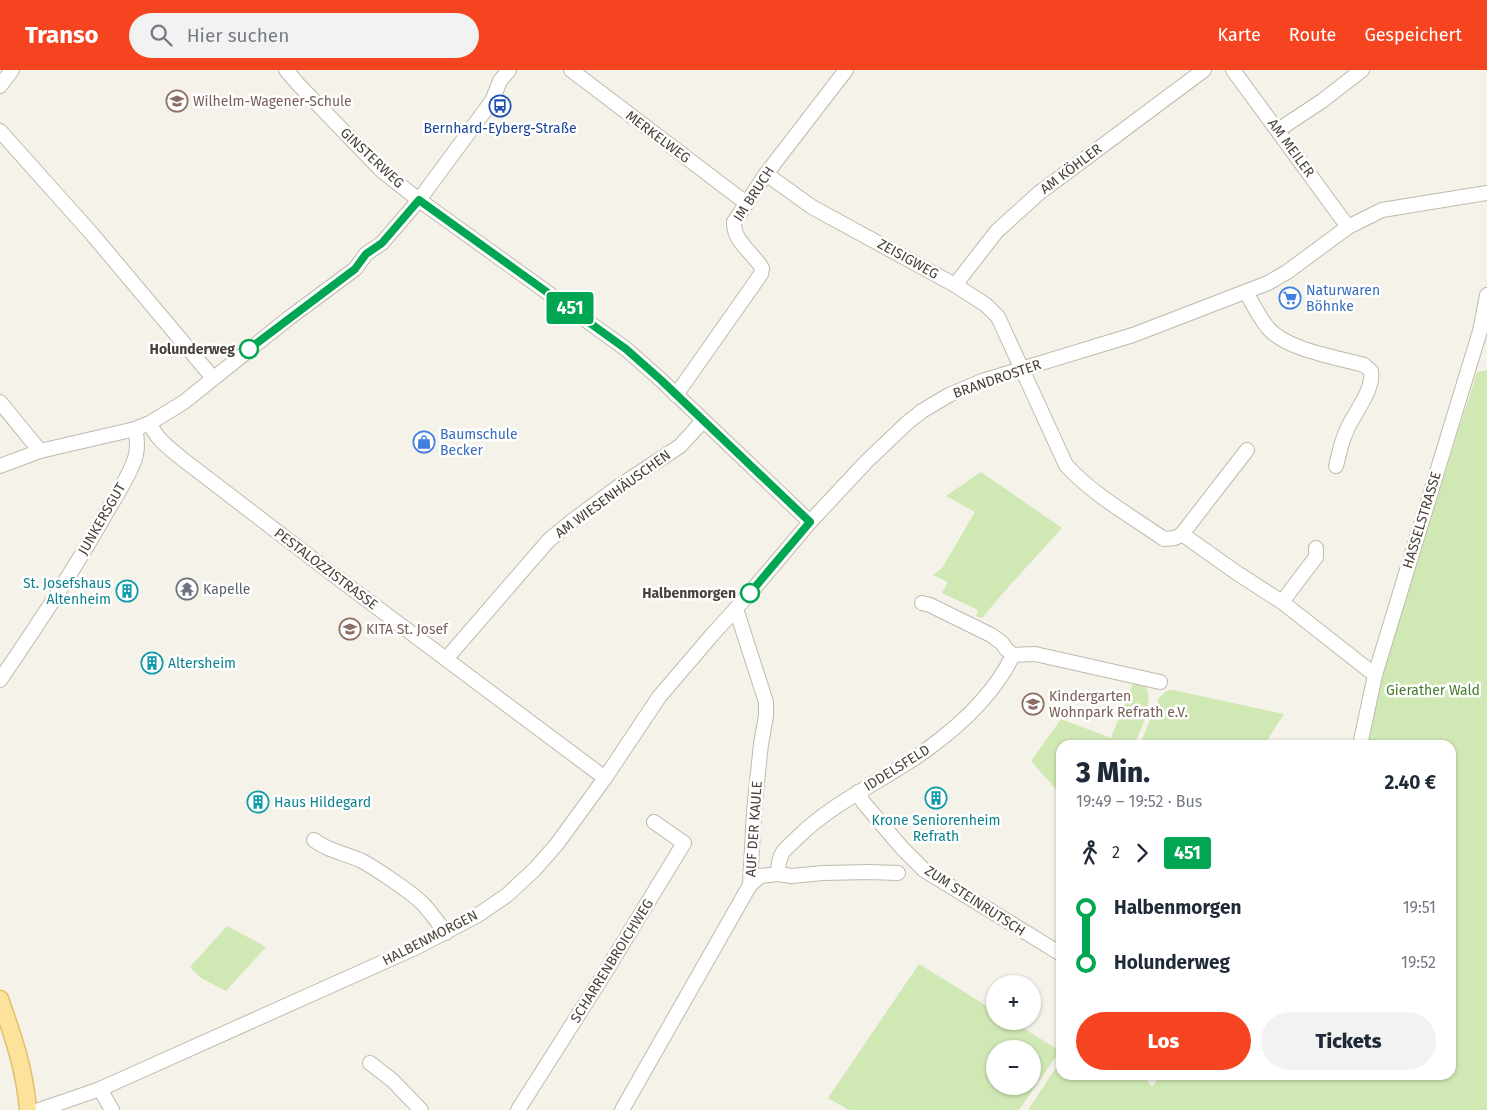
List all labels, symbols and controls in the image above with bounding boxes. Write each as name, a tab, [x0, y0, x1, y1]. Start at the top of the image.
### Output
search box	[129, 13, 479, 58]
text: Transo	[25, 21, 99, 49]
icon: search	[147, 21, 175, 49]
text: Hier suchen	[187, 24, 289, 47]
text: Karte	[1218, 24, 1261, 46]
text: Route	[1289, 24, 1336, 46]
text: Gespeichert	[1364, 24, 1462, 46]
school or university icon: Wilhelm-Wagener-Schule	[165, 89, 189, 113]
place label: Wilhelm-Wagener-Schule	[193, 93, 352, 110]
bus stop icon: Bernhard-Eyberg-Straße	[488, 94, 512, 118]
street label: MERKELWEG	[622, 107, 694, 167]
street label: AM MEILER	[1264, 115, 1318, 181]
place label: Bernhard-Eyberg-Straße	[423, 120, 577, 137]
street label: GINSTERWEG	[337, 124, 407, 192]
street label: AM KÖHLER	[1036, 139, 1106, 198]
street label: IM BRUCH	[730, 163, 778, 225]
street label: ZEISIGWEG	[874, 235, 942, 283]
place label: Naturwaren Böhnke	[1306, 282, 1380, 315]
supermarket icon: Naturwaren Böhnke	[1278, 286, 1302, 310]
line badge: 451	[541, 292, 599, 324]
text: 451	[557, 297, 583, 319]
marker: Holunderweg	[239, 339, 259, 359]
place label: Holunderweg	[150, 341, 235, 358]
street label: BRANDROSTER	[951, 356, 1044, 402]
place label: Baumschule Becker	[440, 426, 518, 459]
shop icon: Baumschule Becker	[412, 430, 436, 454]
street label: AM WIESENHÄUSCHEN	[552, 446, 674, 542]
street label: HASSELSTRASSE	[1399, 469, 1445, 571]
street label: JUNKERSGUT	[75, 479, 130, 558]
street label: PESTALOZZISTRASSE	[271, 524, 381, 614]
place label: St. Josefshaus Altenheim	[23, 575, 111, 608]
temple icon: Kapelle	[175, 577, 199, 601]
building icon: St. Josefshaus Altenheim	[115, 579, 139, 603]
place label: Kapelle	[203, 581, 250, 598]
marker: Halbenmorgen	[740, 583, 760, 603]
place label: Halbenmorgen	[642, 585, 736, 602]
school or university icon: KITA St. Josef	[338, 617, 362, 641]
place label: KITA St. Josef	[366, 621, 449, 638]
building icon: Altersheim	[140, 651, 164, 675]
place label: Altersheim	[168, 655, 236, 672]
park label: Gierather Wald	[1386, 682, 1480, 699]
place label: Kindergarten Wohnpark Refrath e.V.	[1049, 688, 1188, 721]
school or university icon: Kindergarten Wohnpark Refrath e.V.	[1021, 692, 1045, 716]
street label: IDDELSFELD	[861, 741, 933, 795]
text: 3 Min.	[1076, 756, 1150, 789]
text: 2.40 €	[1384, 771, 1436, 794]
street label: AUF DER KAULE	[742, 780, 766, 878]
building icon: Krone Seniorenheim Refrath	[924, 786, 948, 810]
building icon: Haus Hildegard	[246, 790, 270, 814]
text: 19:49 – 19:52 · Bus	[1076, 792, 1202, 811]
place label: Haus Hildegard	[274, 794, 371, 811]
place label: Krone Seniorenheim Refrath	[871, 812, 1001, 845]
icon: walk	[1076, 839, 1104, 867]
icon: forward	[1128, 839, 1156, 867]
text: 451	[1174, 842, 1201, 864]
text: 2	[1112, 843, 1120, 862]
street label: ZUM STEINRUTSCH	[922, 862, 1028, 940]
street label: SCHARRENBROICHWEG	[567, 896, 657, 1026]
text: Halbenmorgen	[1114, 896, 1241, 919]
text: 19:51	[1403, 898, 1436, 917]
street label: HALBENMORGEN	[379, 907, 481, 969]
text: Holunderweg	[1114, 951, 1230, 974]
text: 19:52	[1401, 953, 1436, 972]
map controls	[986, 975, 1041, 1095]
button: +	[986, 975, 1041, 1030]
button: Los	[1076, 1012, 1251, 1070]
button: Tickets	[1261, 1012, 1436, 1070]
button: −	[986, 1040, 1041, 1095]

